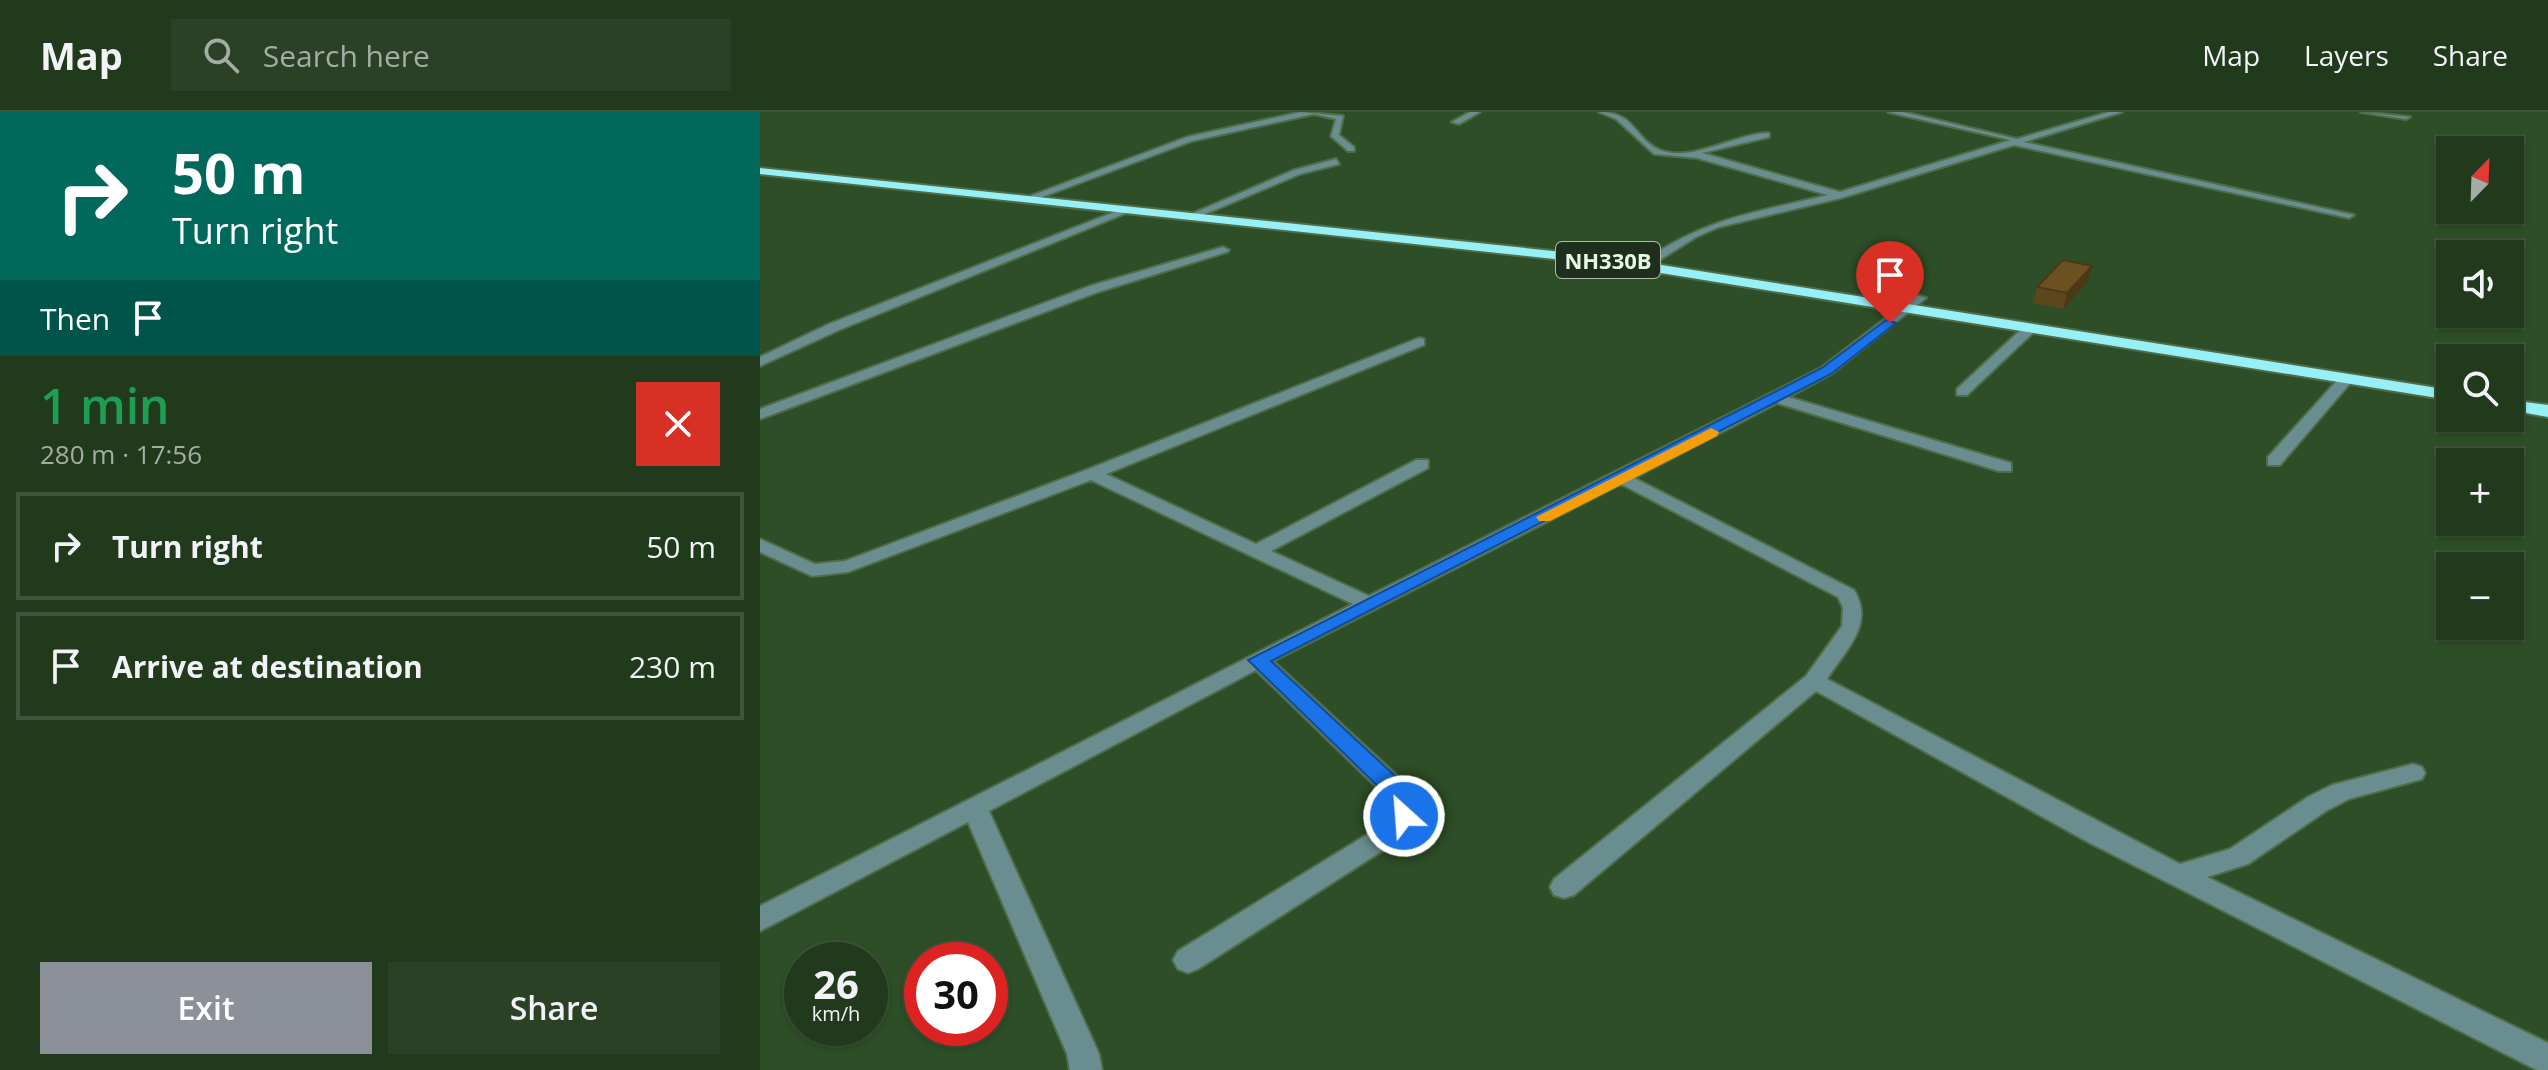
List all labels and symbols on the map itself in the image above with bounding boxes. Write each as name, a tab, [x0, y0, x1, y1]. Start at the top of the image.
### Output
north arrow	[2436, 136, 2524, 224]
pin	[1856, 241, 1924, 323]
road number: NH330B	[1556, 242, 1660, 278]
position arrow	[1362, 774, 1446, 858]
speed limit sign: 30	[904, 942, 1008, 1046]

